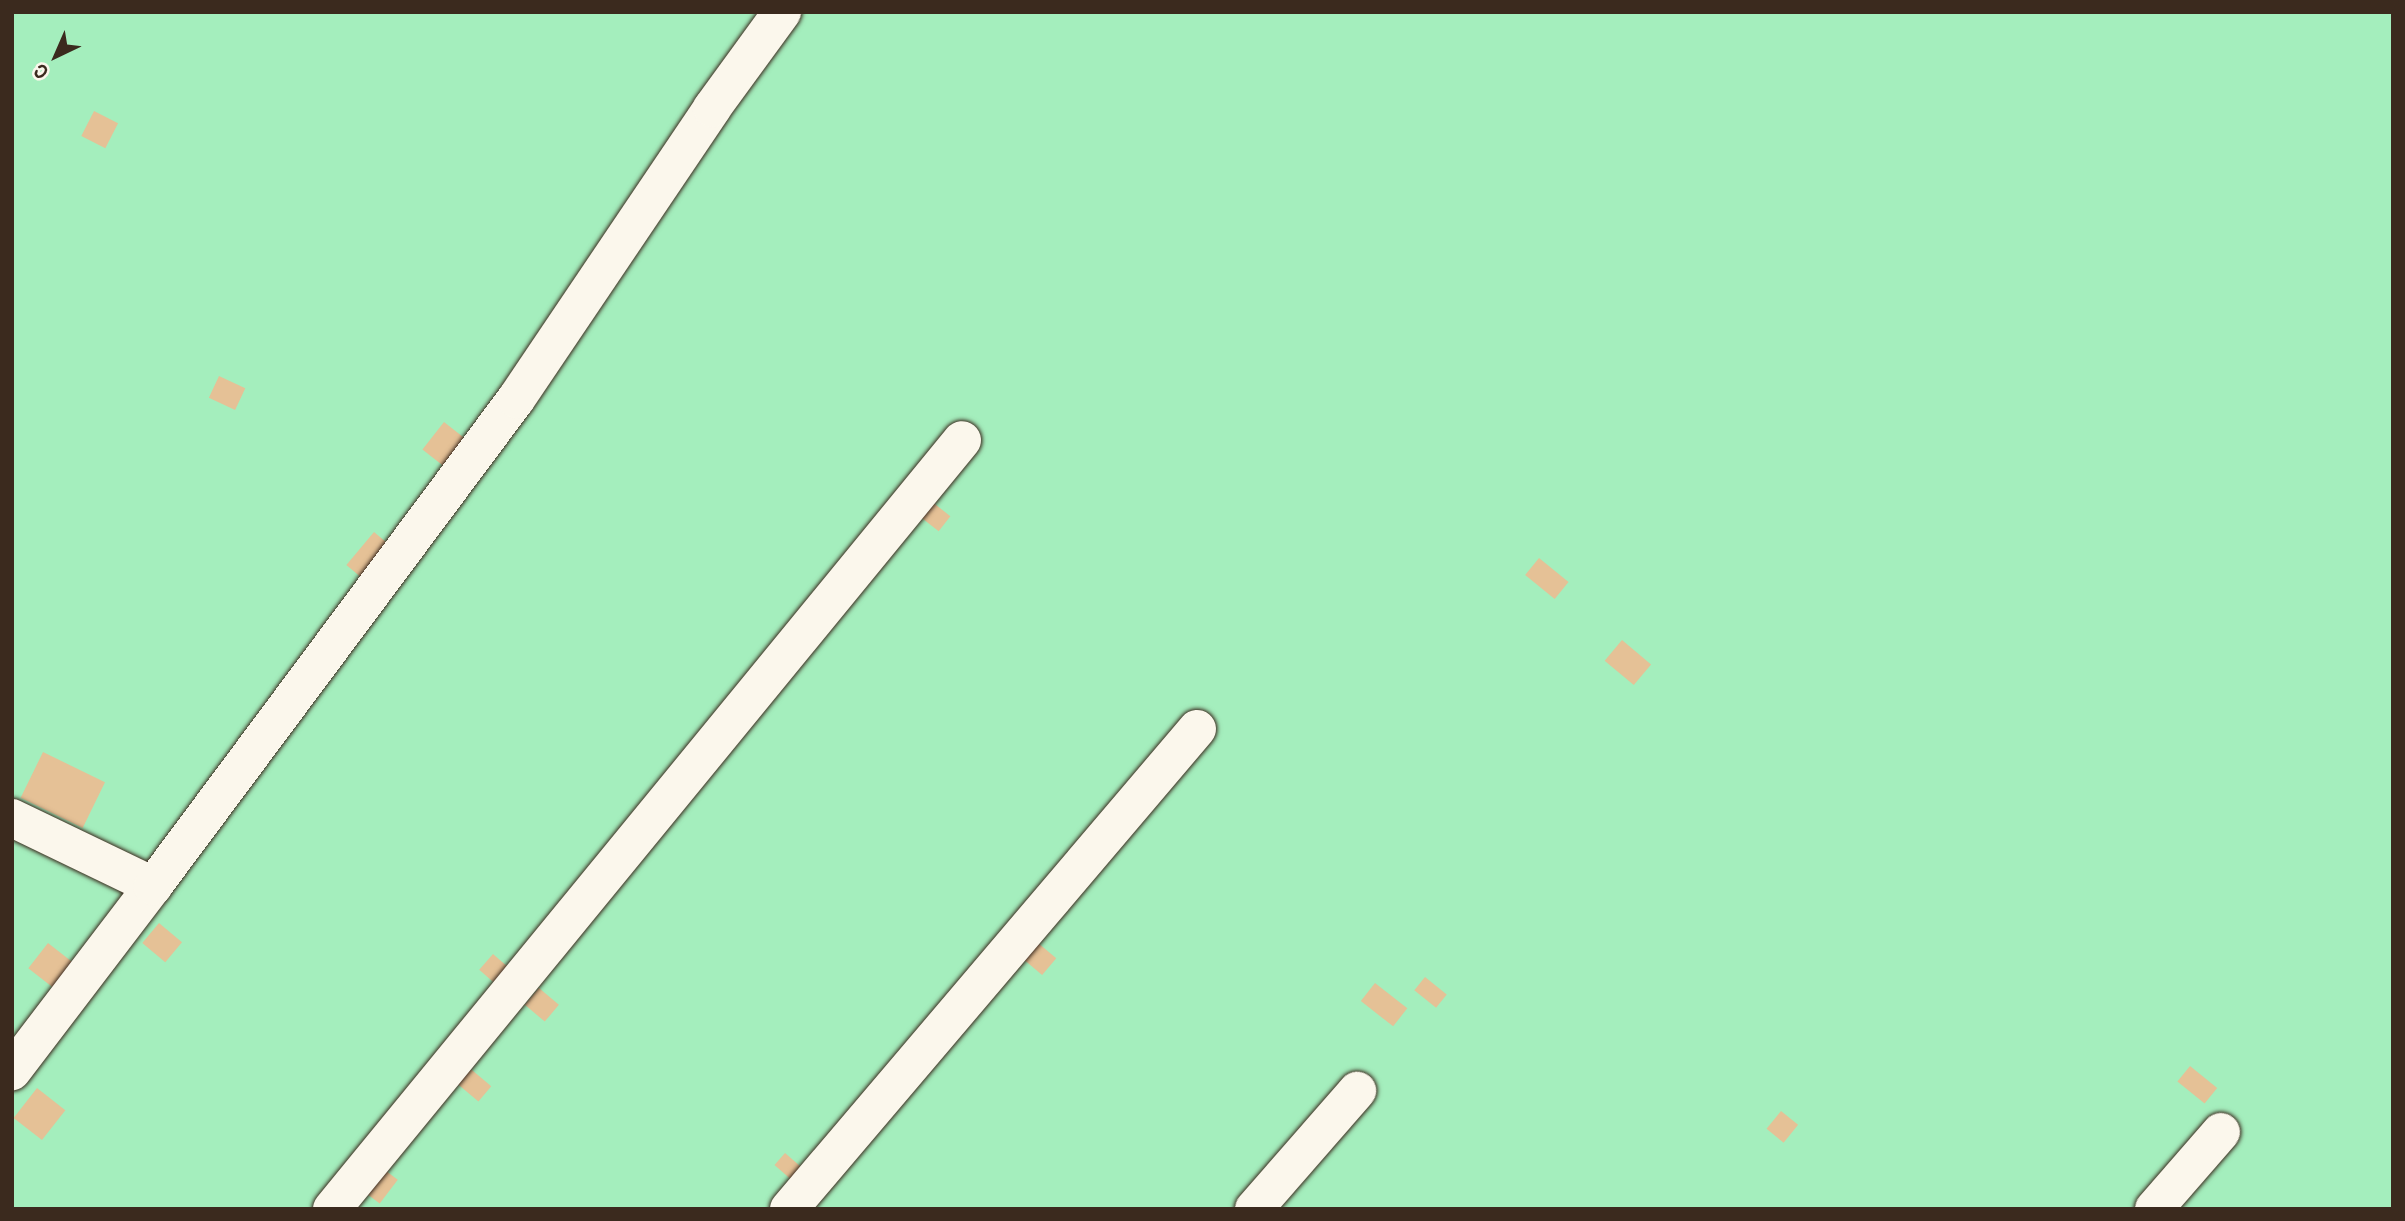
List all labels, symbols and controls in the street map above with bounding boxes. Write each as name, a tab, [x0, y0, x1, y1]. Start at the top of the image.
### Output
north arrow	[21, 21, 91, 91]
text: С	[29, 58, 54, 84]

